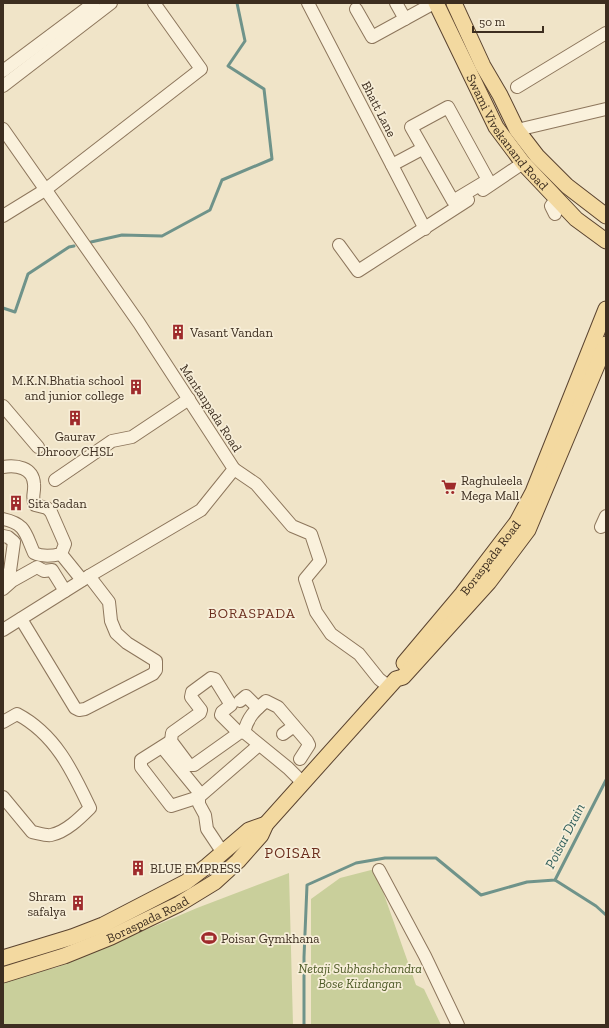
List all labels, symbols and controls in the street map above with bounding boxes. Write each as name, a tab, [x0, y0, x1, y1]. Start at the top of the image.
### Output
scale bar	[473, 8, 543, 34]
text: 50 m	[479, 15, 506, 29]
street label: Swami Vivekanand Road	[464, 71, 552, 193]
street label: Bhatt Lane	[358, 78, 400, 140]
building icon: Vasant Vandan	[169, 323, 187, 341]
place label: Vasant Vandan	[189, 325, 273, 340]
street label: Mantanpada Road	[177, 361, 245, 455]
place label: M.K.N.Bhatia school and junior college	[12, 373, 125, 404]
building icon: M.K.N.Bhatia school and junior college	[127, 378, 145, 396]
building icon: Gaurav Dhroov CHSL	[66, 409, 84, 427]
place label: Gaurav Dhroov CHSL	[37, 429, 113, 459]
place label: Raghuleela Mega Mall	[461, 473, 523, 503]
supermarket icon: Raghuleela Mega Mall	[440, 478, 458, 496]
building icon: Sita Sadan	[7, 494, 25, 512]
place label: Sita Sadan	[28, 496, 87, 511]
street label: Boraspada Road	[457, 517, 523, 598]
district label: BORASPADA	[208, 605, 296, 622]
water label: Poisar Drain	[541, 801, 589, 871]
district label: POISAR	[265, 844, 321, 862]
building icon: BLUE EMPRESS	[129, 859, 147, 877]
place label: BLUE EMPRESS	[150, 861, 241, 876]
place label: Shram safalya	[27, 889, 67, 919]
street label: Boraspada Road	[104, 893, 191, 946]
building icon: Shram safalya	[69, 894, 87, 912]
sports icon: Poisar Gymkhana	[200, 929, 218, 947]
place label: Poisar Gymkhana	[221, 931, 320, 946]
park label: Netaji Subhashchandra Bose Kirdangan	[298, 961, 422, 991]

